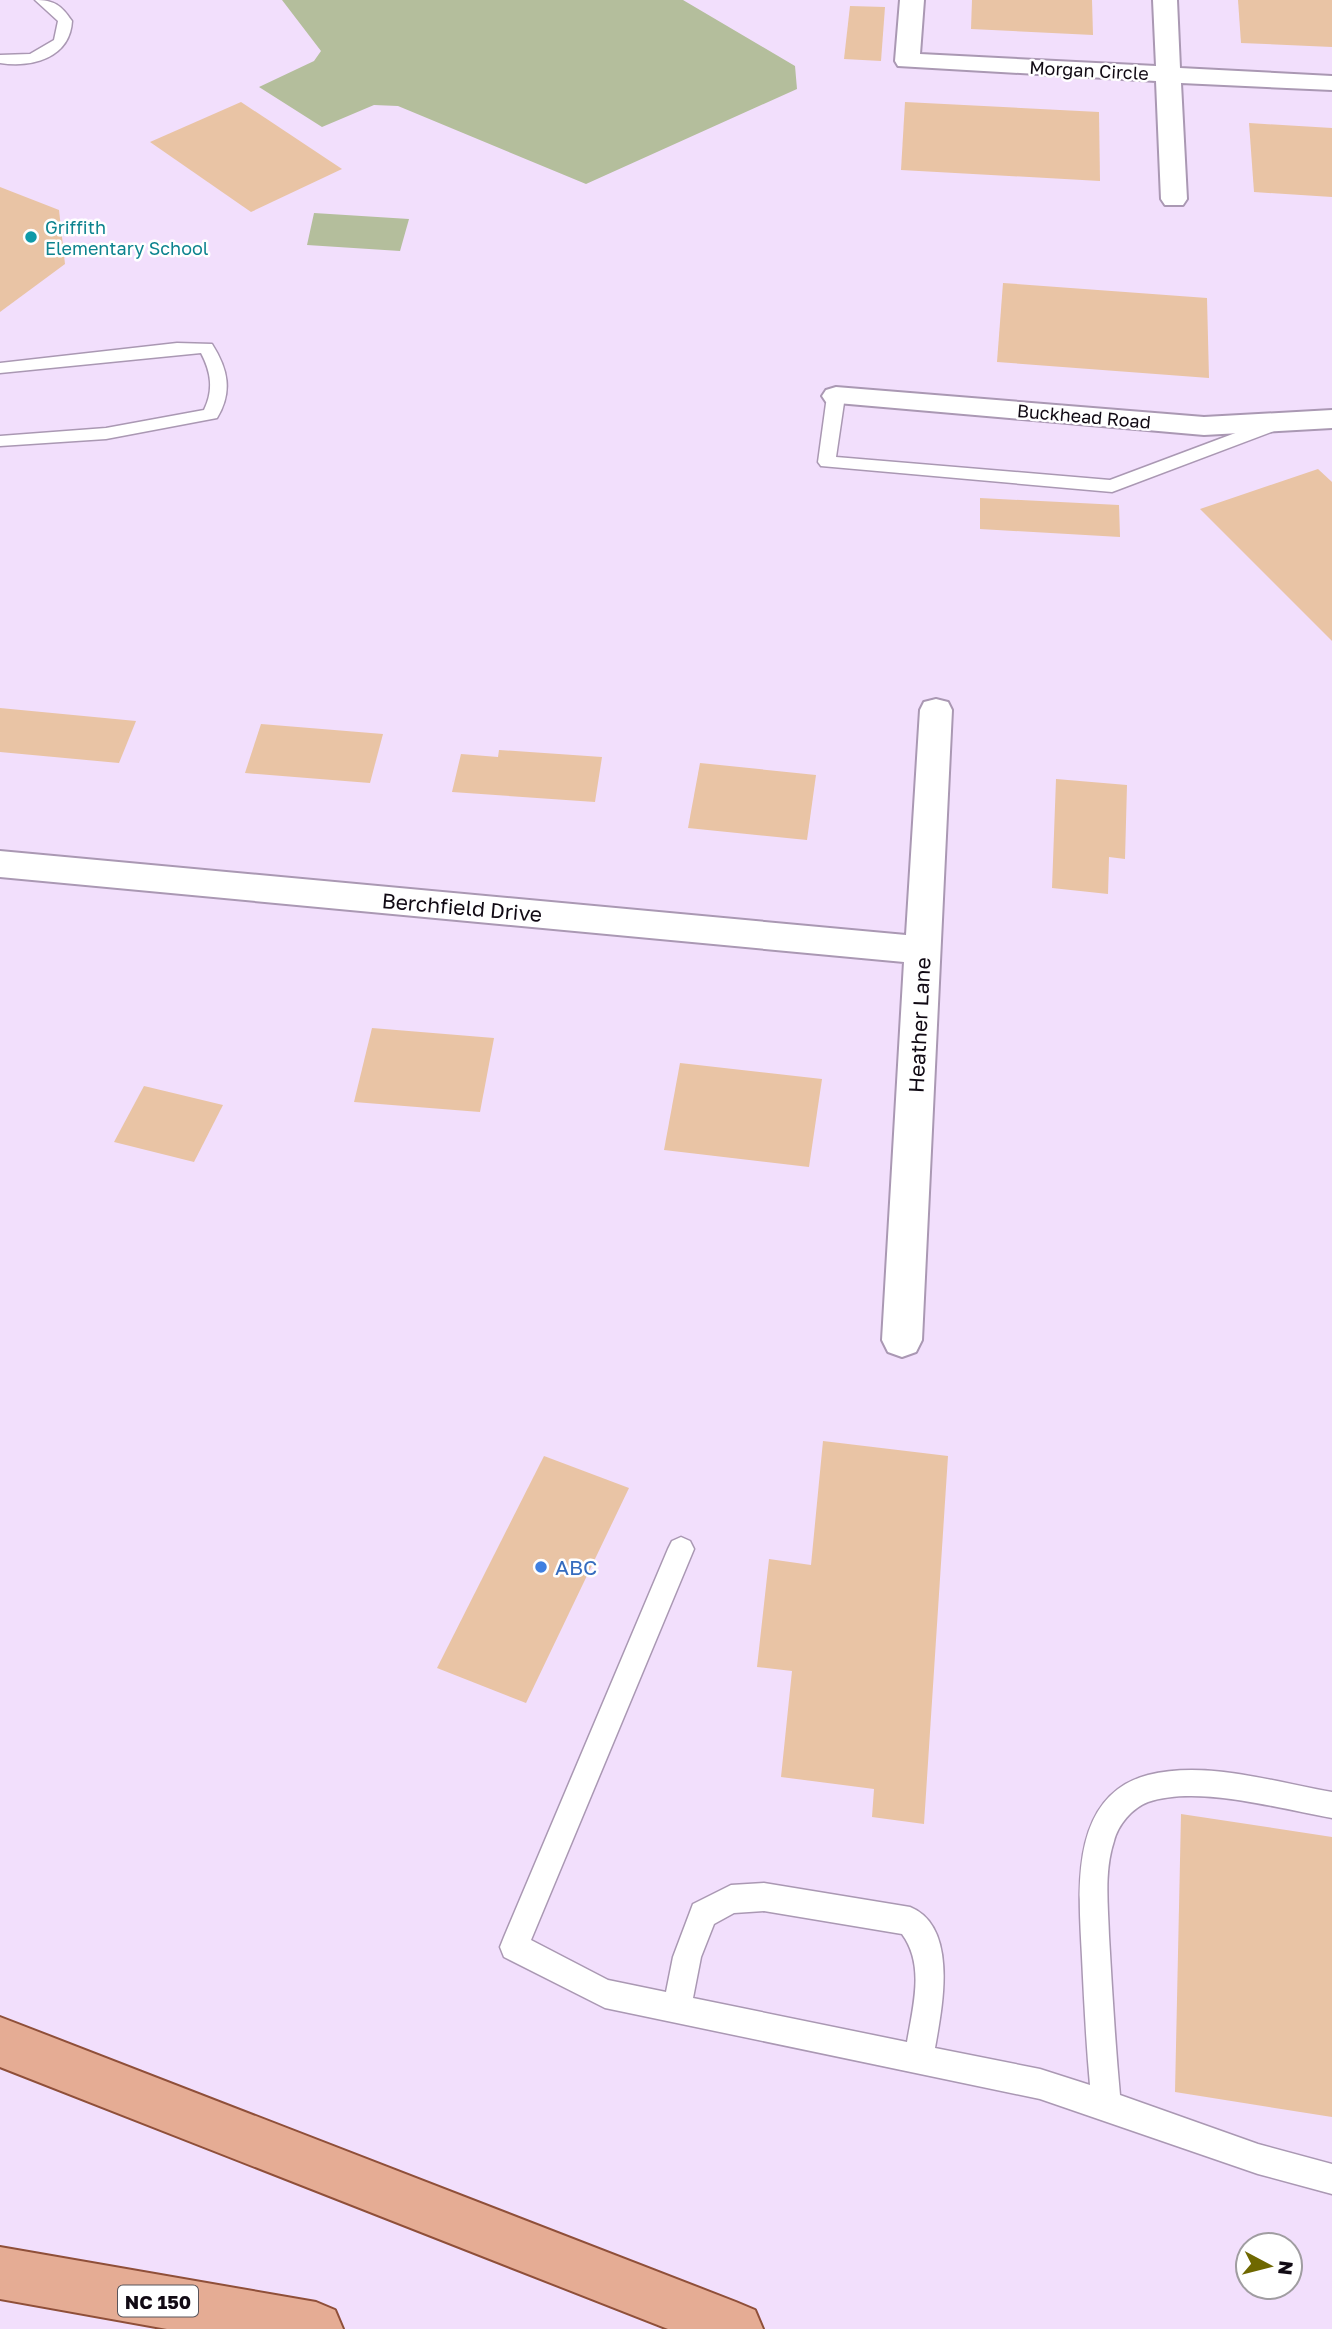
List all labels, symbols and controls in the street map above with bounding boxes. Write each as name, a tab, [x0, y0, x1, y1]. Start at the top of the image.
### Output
street label: Morgan Circle	[1029, 56, 1149, 84]
place label: Griffith Elementary School	[45, 216, 209, 259]
marker: Griffith Elementary School	[23, 229, 39, 245]
street label: Buckhead Road	[1016, 399, 1152, 433]
street label: Berchfield Drive	[381, 887, 543, 927]
street label: Heather Lane	[902, 956, 936, 1094]
place label: ABC	[555, 1554, 597, 1580]
marker: ABC	[533, 1559, 549, 1575]
north arrow	[1234, 2231, 1304, 2301]
text: N	[1274, 2260, 1299, 2277]
road number: NC 150	[118, 2286, 198, 2316]

